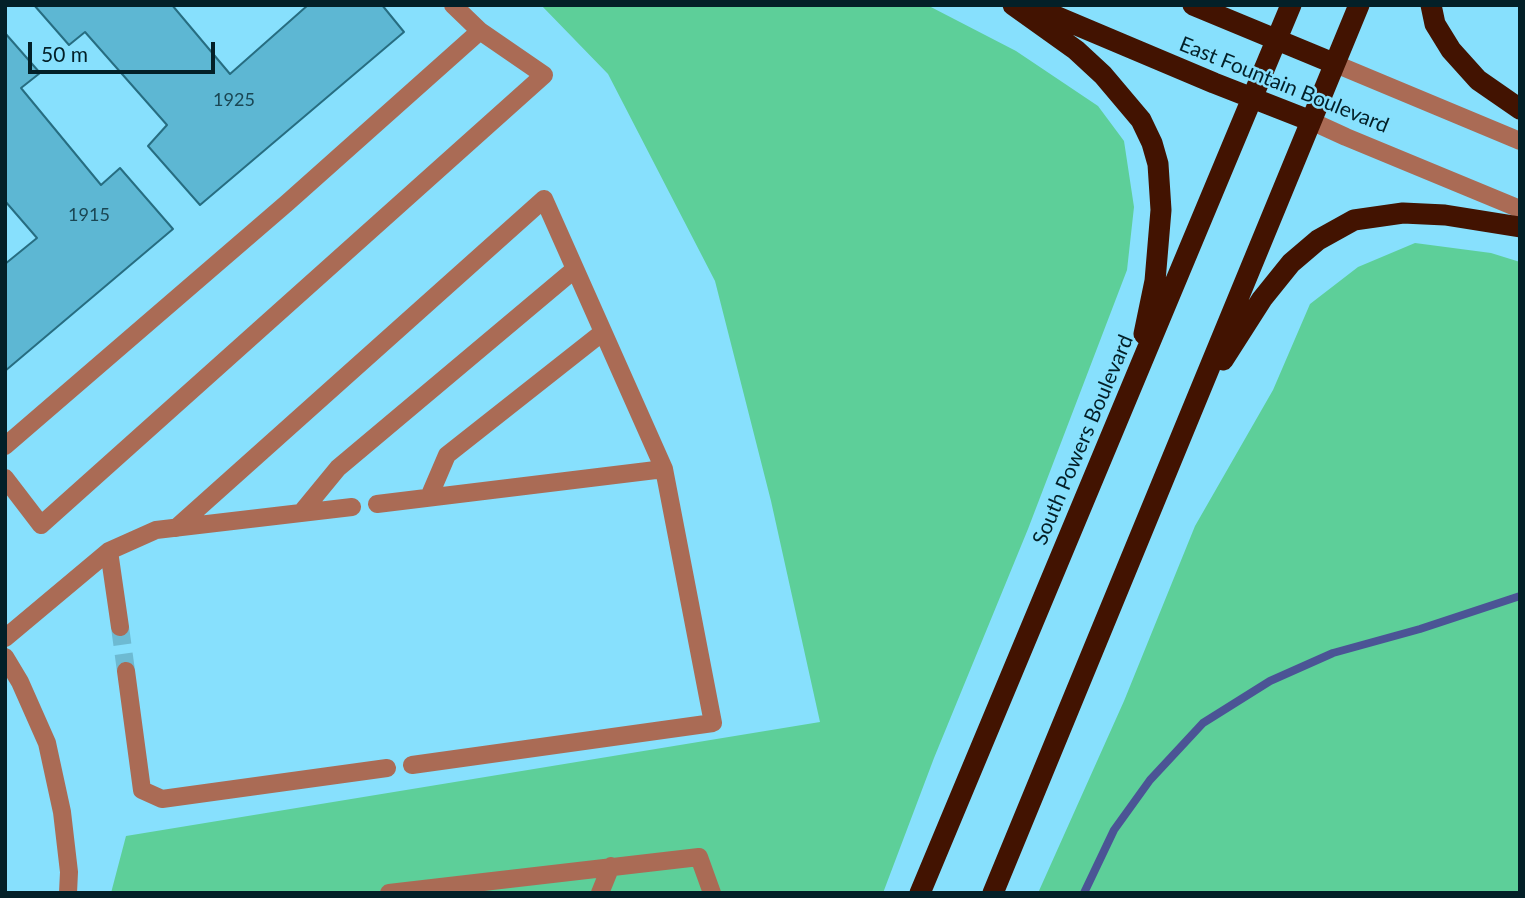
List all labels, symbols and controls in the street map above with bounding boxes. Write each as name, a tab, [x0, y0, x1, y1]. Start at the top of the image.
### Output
scale bar	[32, 28, 219, 72]
street label: East Fountain Boulevard	[1176, 31, 1392, 139]
text: 50 m	[41, 41, 88, 66]
house number: 1925	[213, 89, 255, 111]
house number: 1915	[68, 204, 110, 226]
street label: South Powers Boulevard	[1027, 331, 1139, 549]

